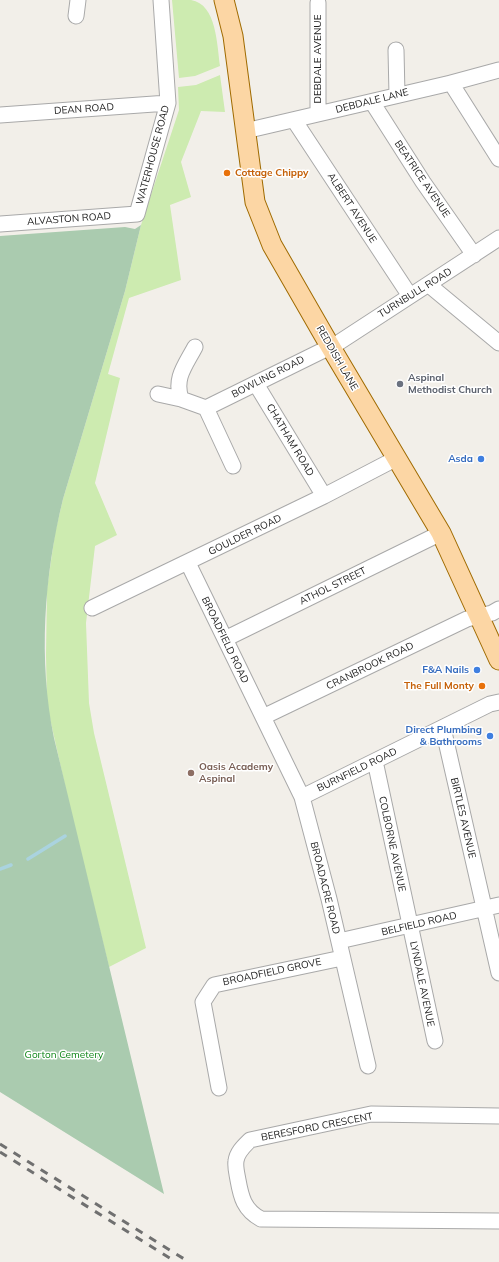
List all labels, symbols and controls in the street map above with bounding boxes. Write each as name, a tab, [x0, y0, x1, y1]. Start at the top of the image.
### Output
street label: DEBDALE AVENUE	[312, 14, 324, 104]
street label: DEBDALE LANE	[334, 86, 410, 116]
street label: DEAN ROAD	[54, 101, 114, 117]
street label: WATERHOUSE ROAD	[134, 104, 172, 206]
street label: BEATRICE AVENUE	[392, 138, 452, 220]
place label: Cottage Chippy	[235, 167, 309, 179]
marker: Cottage Chippy	[222, 168, 232, 178]
street label: ALBERT AVENUE	[325, 171, 379, 245]
street label: ALVASTON ROAD	[27, 210, 111, 228]
street label: TURNBULL ROAD	[376, 265, 454, 321]
street label: REDDISH LANE	[314, 323, 360, 393]
street label: BOWLING ROAD	[230, 353, 306, 401]
place label: Aspinal Methodist Church	[408, 372, 492, 396]
marker: Aspinal Methodist Church	[395, 379, 405, 389]
street label: CHATHAM ROAD	[264, 402, 316, 478]
place label: Asda	[448, 453, 473, 465]
marker: Asda	[476, 454, 486, 464]
street label: GOULDER ROAD	[206, 512, 284, 558]
street label: ATHOL STREET	[298, 565, 368, 607]
street label: BROADFIELD ROAD	[199, 595, 251, 685]
street label: CRANBROOK ROAD	[324, 640, 416, 692]
place label: F&A Nails	[422, 664, 469, 676]
marker: F&A Nails	[472, 665, 482, 675]
place label: The Full Monty	[404, 680, 474, 692]
marker: The Full Monty	[477, 681, 487, 691]
place label: Direct Plumbing & Bathrooms	[406, 724, 482, 748]
marker: Direct Plumbing & Bathrooms	[485, 731, 495, 741]
street label: BURNFIELD ROAD	[315, 745, 399, 795]
place label: Oasis Academy Aspinal	[199, 761, 273, 784]
marker: Oasis Academy Aspinal	[186, 768, 196, 778]
street label: BIRTLES AVENUE	[448, 776, 478, 860]
street label: COLBORNE AVENUE	[376, 795, 408, 893]
street label: BROADACRE ROAD	[308, 841, 342, 935]
street label: BELFIELD ROAD	[380, 909, 458, 939]
street label: LYNDALE AVENUE	[407, 940, 437, 1028]
street label: BROADFIELD GROVE	[222, 956, 322, 988]
park label: Gorton Cemetery	[25, 1049, 103, 1061]
street label: BERESFORD CRESCENT	[260, 1110, 374, 1144]

